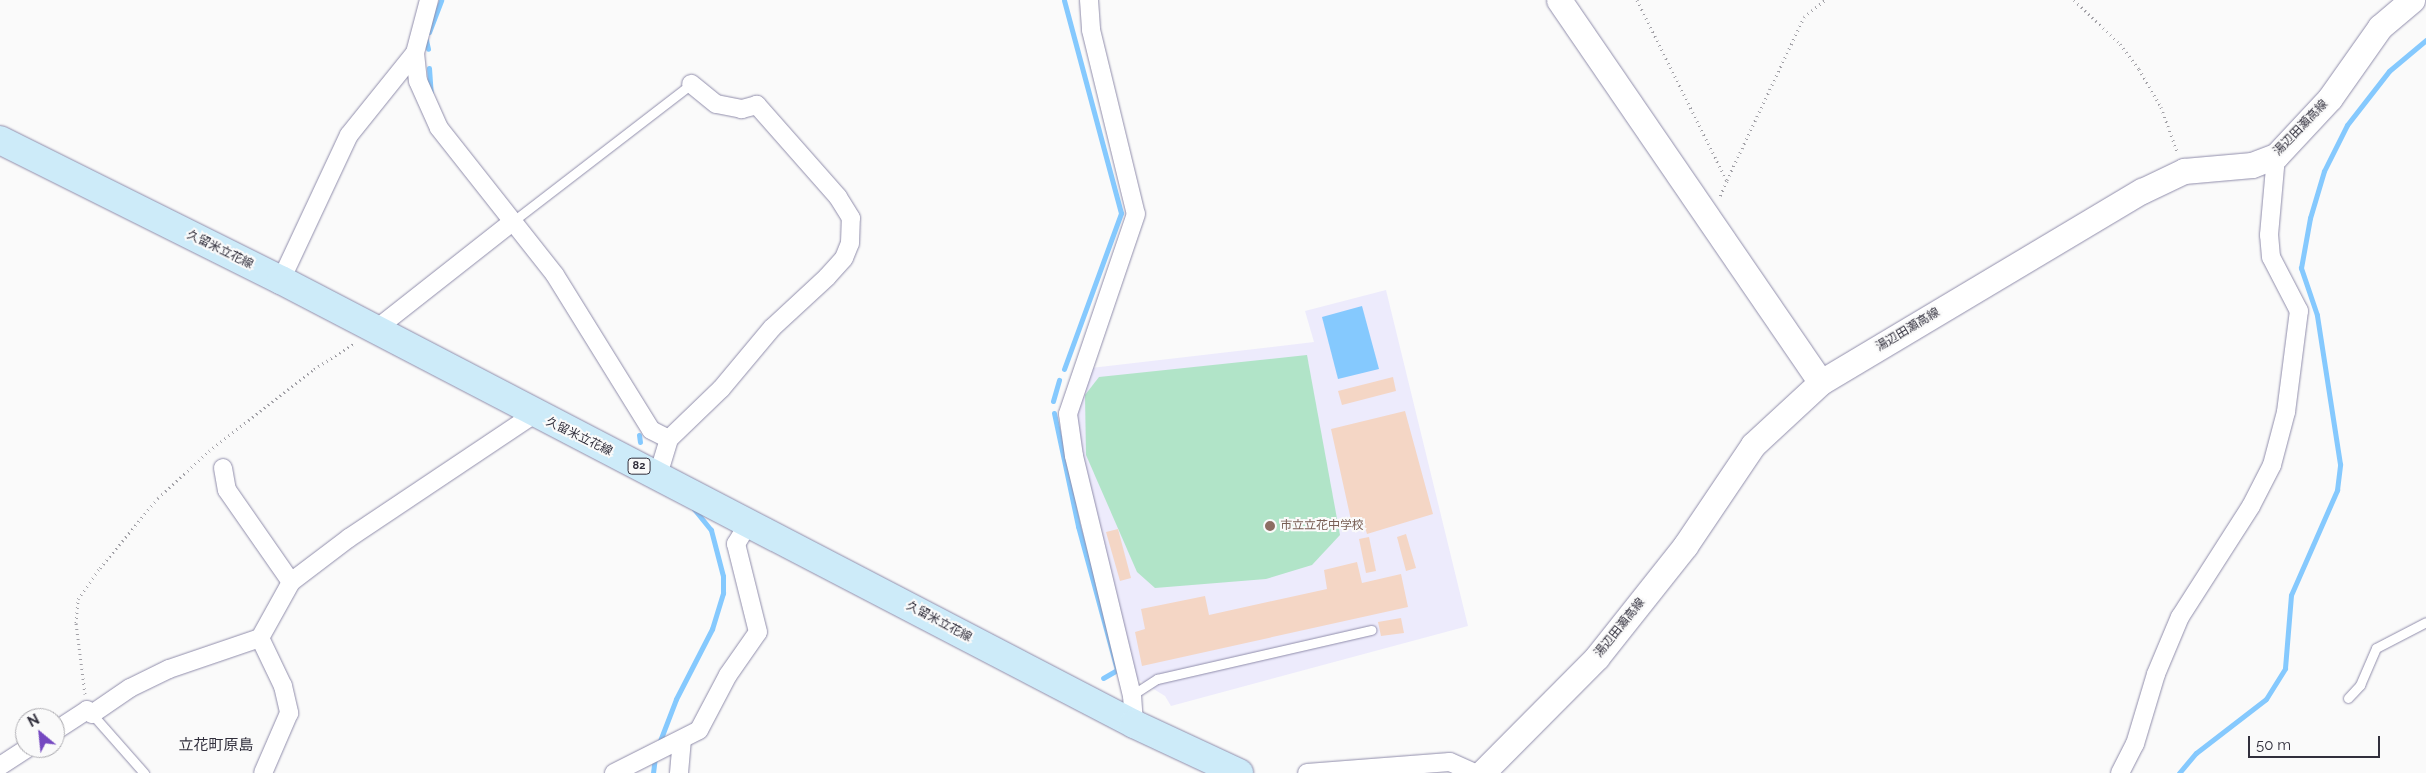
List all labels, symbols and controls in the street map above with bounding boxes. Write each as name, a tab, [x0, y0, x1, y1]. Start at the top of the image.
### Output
street label: 湯辺田瀬高線	[2271, 97, 2331, 159]
street label: 久留米立花線	[184, 228, 256, 272]
street label: 湯辺田瀬高線	[1873, 305, 1943, 355]
street label: 久留米立花線	[543, 415, 615, 459]
road number: 82	[626, 458, 652, 474]
place label: 市立立花中学校	[1280, 519, 1364, 533]
marker: 市立立花中学校	[1264, 520, 1276, 532]
street label: 湯辺田瀬高線	[1592, 595, 1648, 661]
street label: 久留米立花線	[904, 599, 974, 645]
north arrow	[15, 708, 65, 758]
text: N	[25, 711, 42, 730]
scale bar	[2251, 726, 2384, 758]
text: 50 m	[2256, 736, 2291, 754]
district label: 立花町原島	[179, 737, 253, 755]

